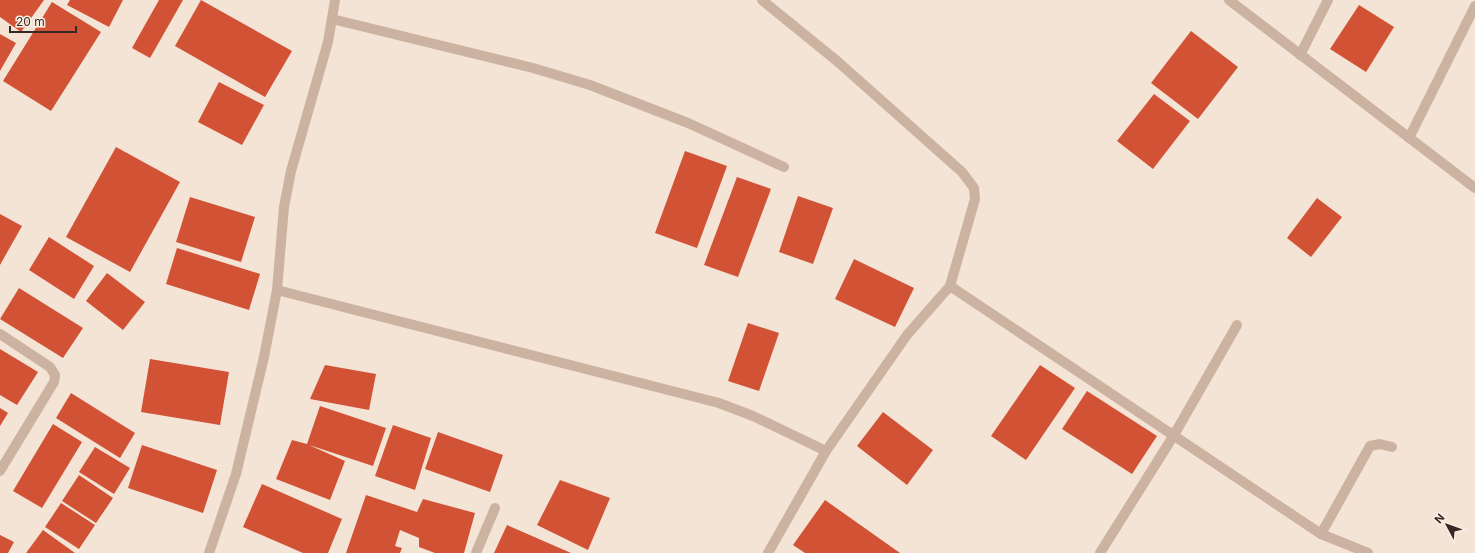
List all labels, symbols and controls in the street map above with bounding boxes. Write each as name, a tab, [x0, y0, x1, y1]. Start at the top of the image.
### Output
scale bar	[10, 8, 76, 34]
text: 20 m	[16, 14, 45, 29]
north arrow	[1427, 505, 1467, 545]
text: N	[1431, 511, 1447, 526]

